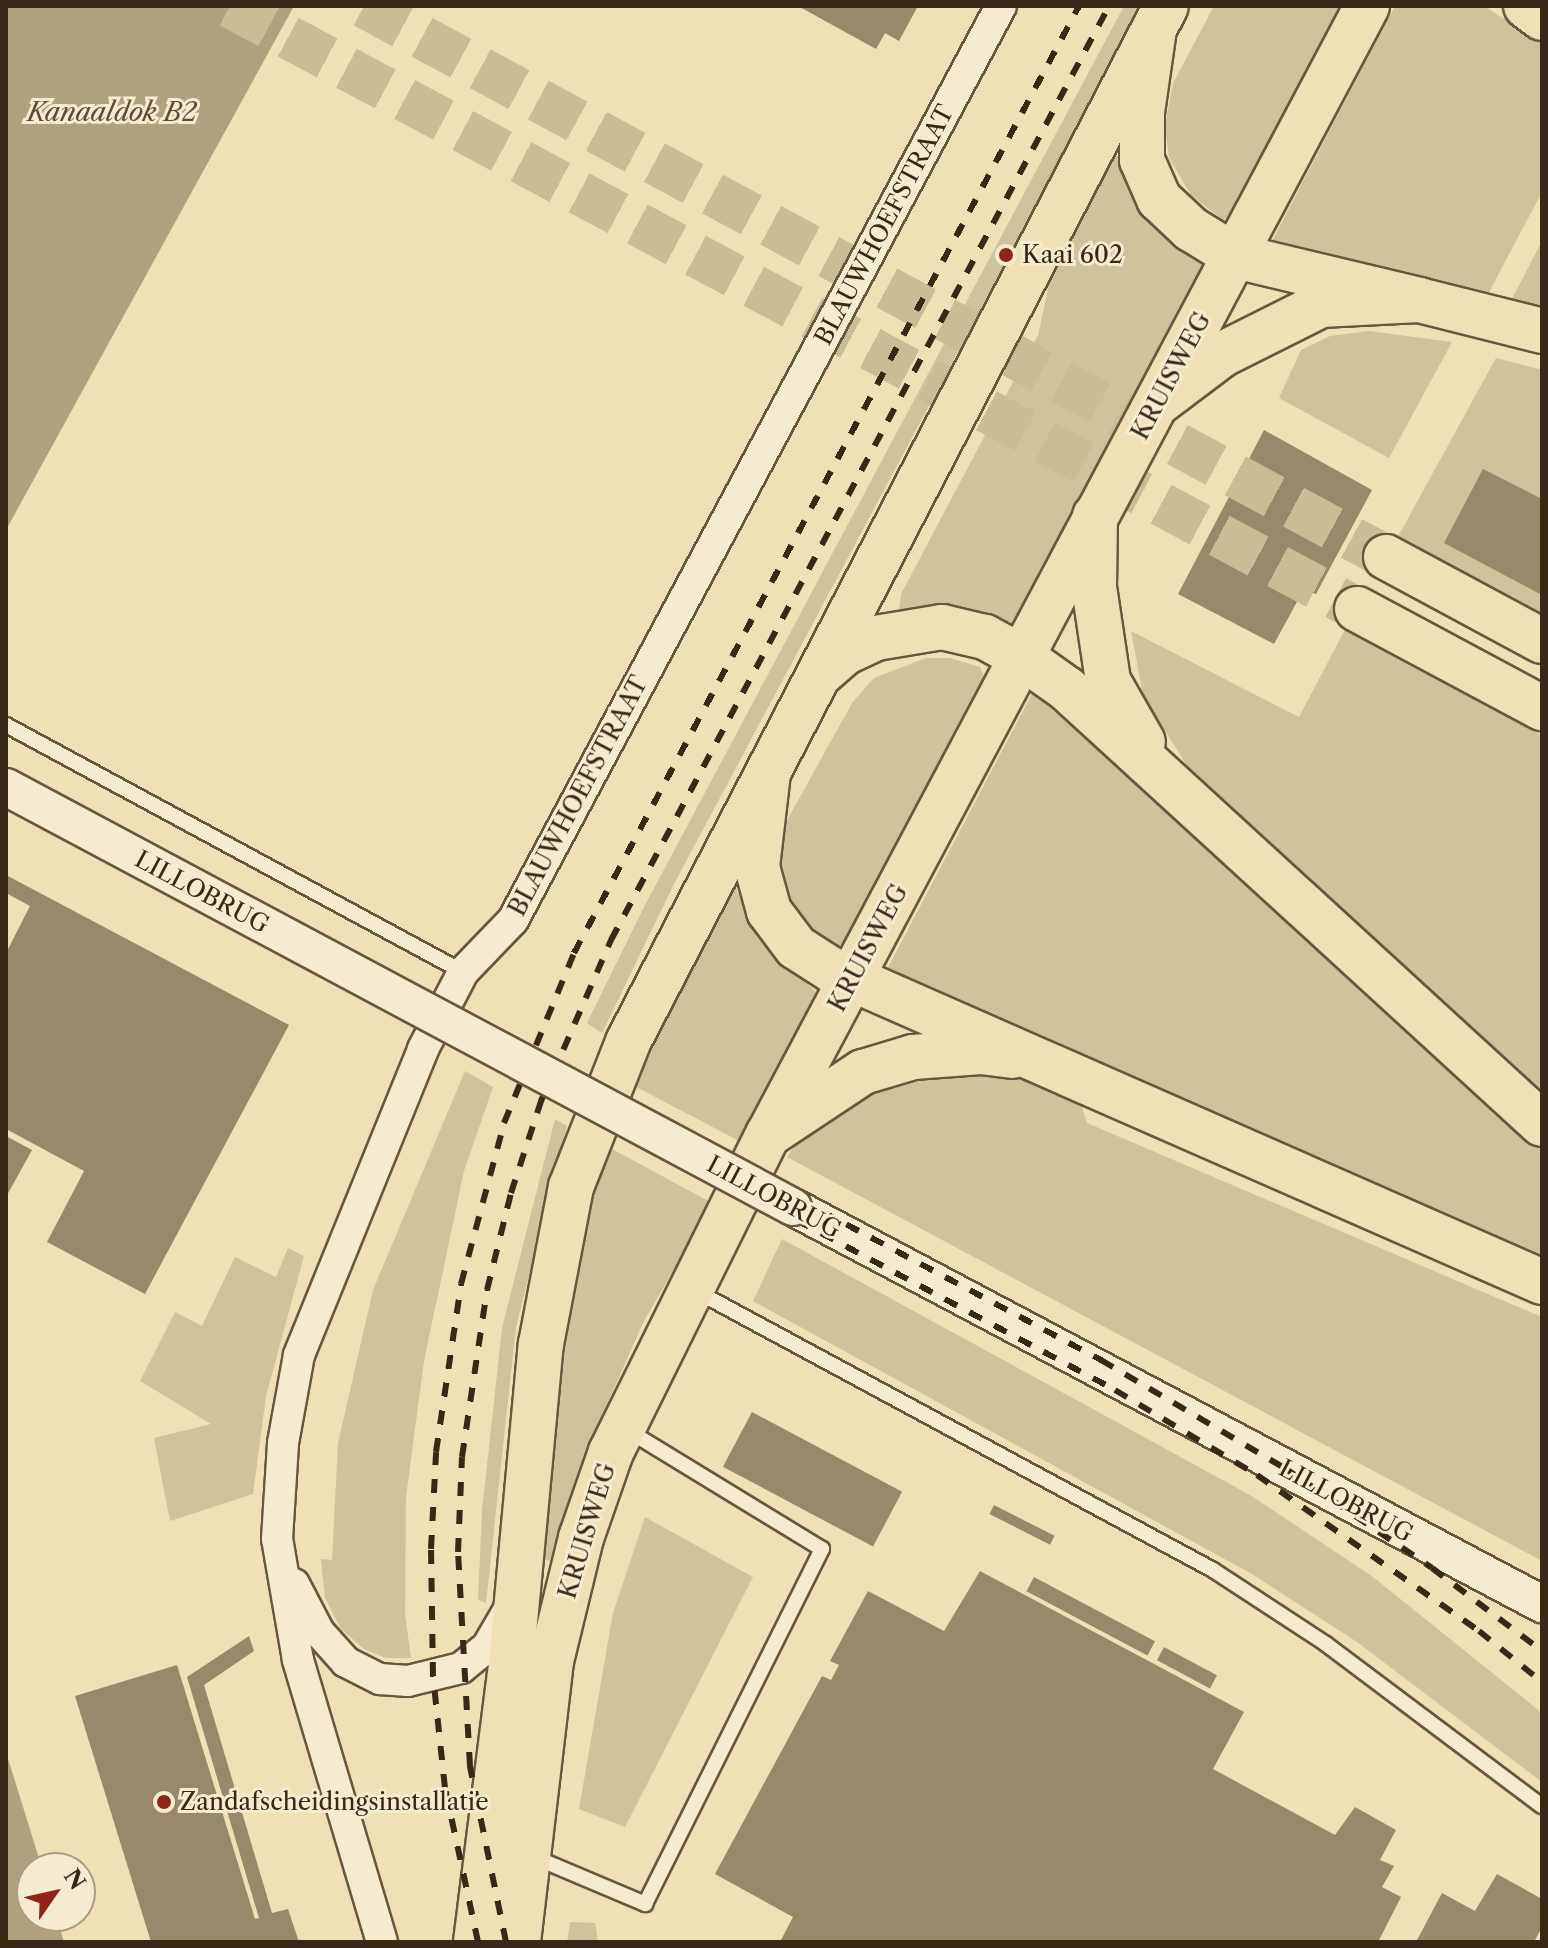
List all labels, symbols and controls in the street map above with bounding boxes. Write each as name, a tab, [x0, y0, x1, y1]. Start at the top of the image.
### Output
water label: Kanaaldok B2	[27, 97, 197, 129]
street label: BLAUWHOEFSTRAAT	[808, 100, 960, 350]
place label: Kaai 602	[1022, 241, 1123, 269]
marker: Kaai 602	[997, 246, 1015, 264]
street label: KRUISWEG	[1125, 307, 1217, 445]
street label: BLAUWHOEFSTRAAT	[502, 671, 654, 921]
street label: LILLOBRUG	[130, 845, 274, 939]
street label: KRUISWEG	[822, 879, 914, 1017]
street label: LILLOBRUG	[702, 1150, 846, 1244]
street label: LILLOBRUG	[1274, 1454, 1418, 1548]
street label: KRUISWEG	[553, 1460, 621, 1602]
place label: Zandafscheidingsinstallatie	[180, 1788, 489, 1816]
marker: Zandafscheidingsinstallatie	[155, 1793, 173, 1811]
north arrow	[16, 1852, 96, 1932]
text: N	[58, 1864, 91, 1895]

